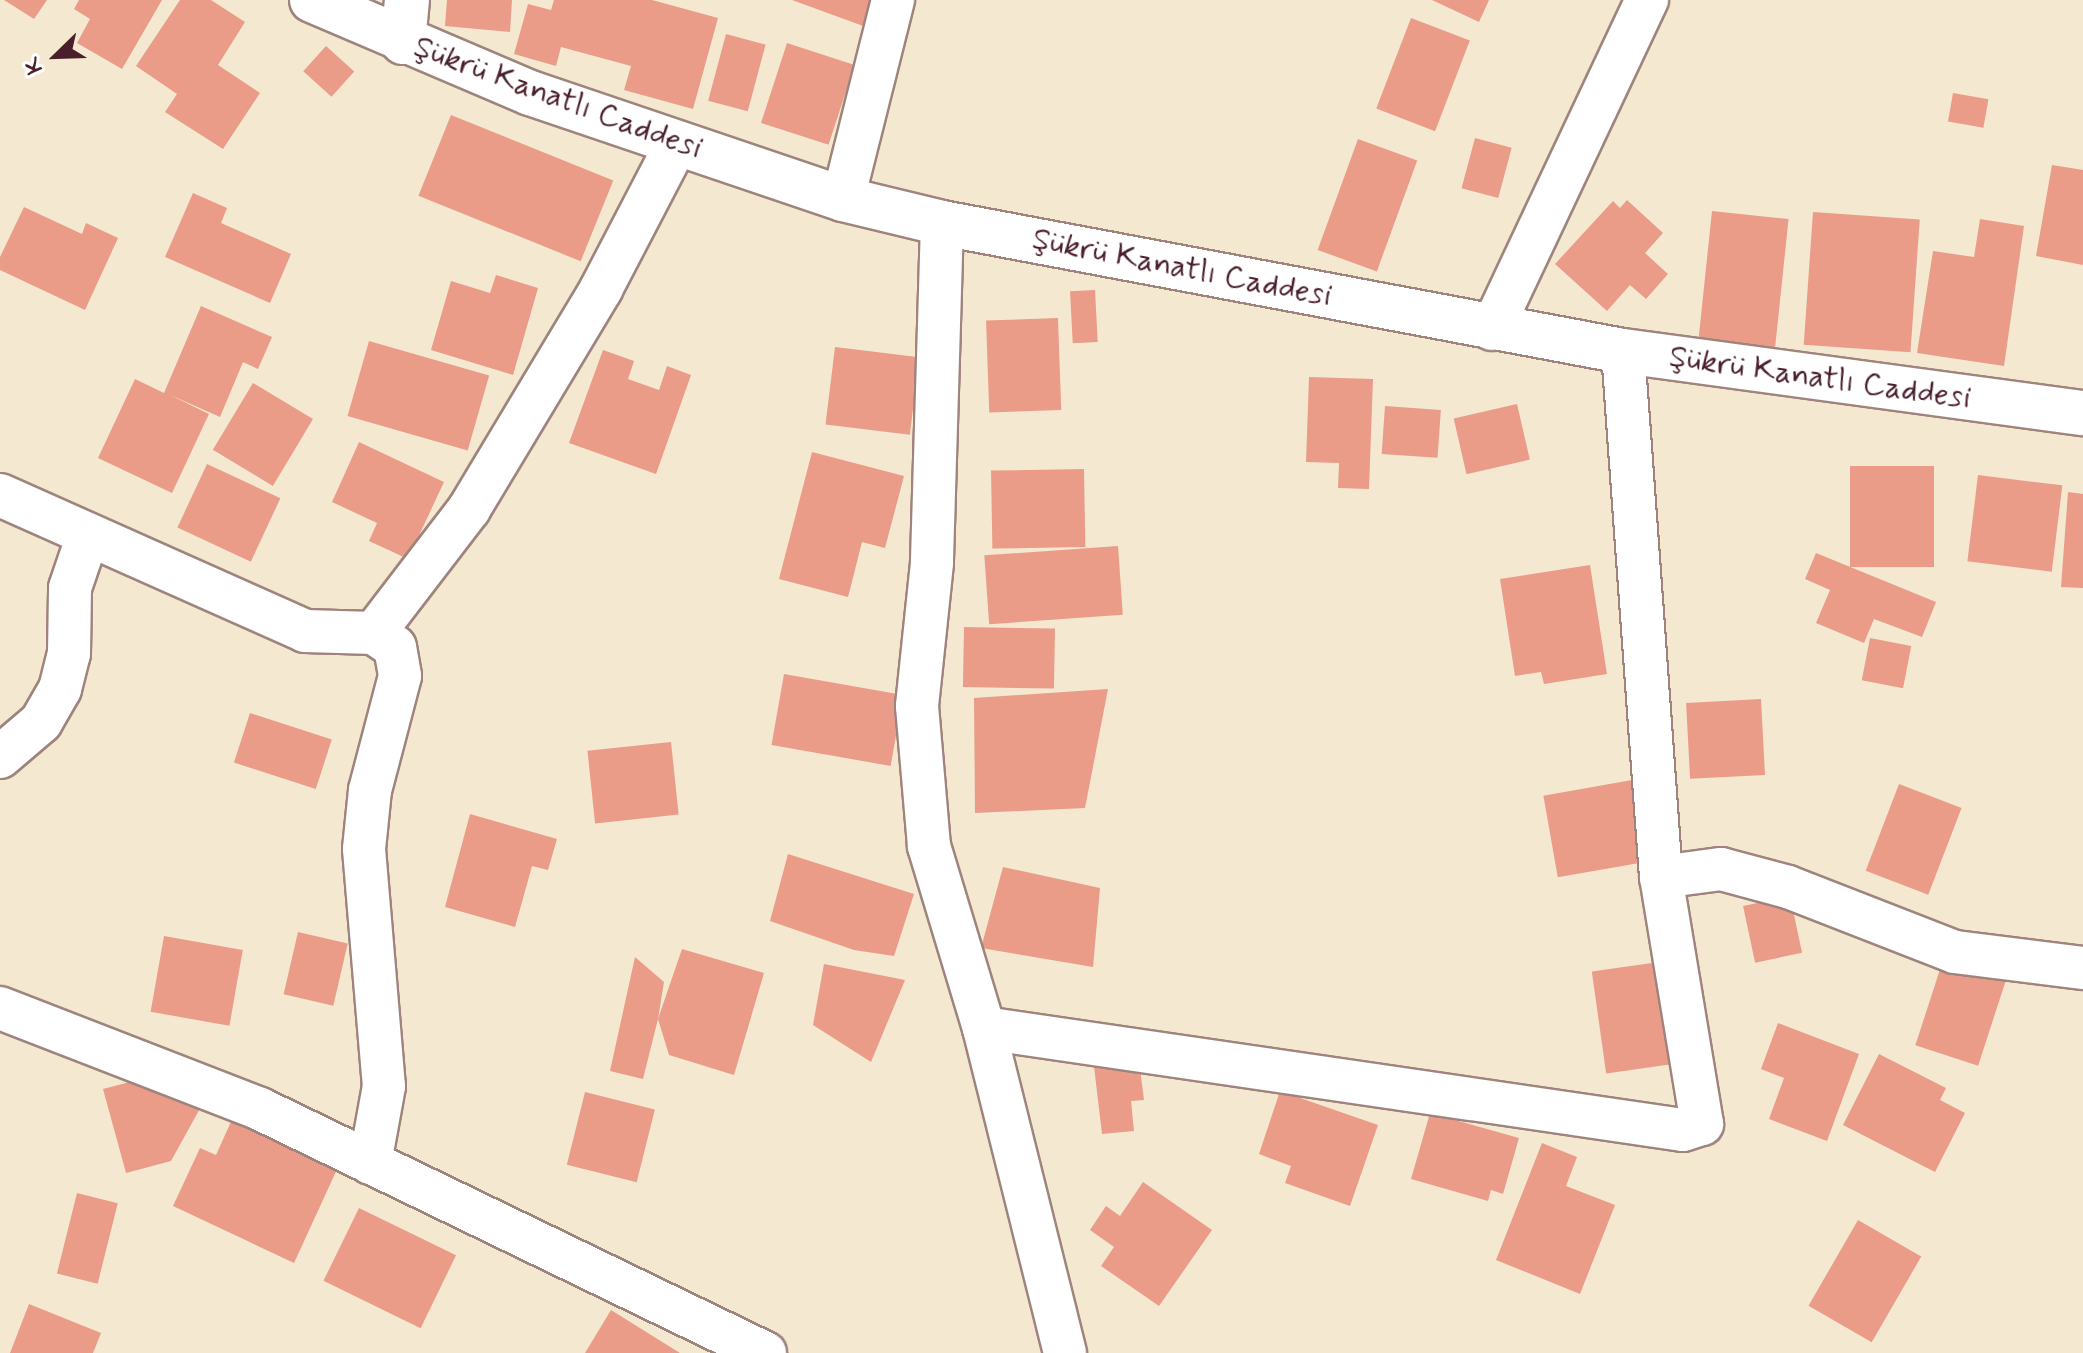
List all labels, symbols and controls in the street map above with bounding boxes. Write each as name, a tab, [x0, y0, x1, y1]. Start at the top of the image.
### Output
north arrow	[16, 16, 96, 96]
street label: Şükrü Kanatlı Caddesi	[408, 28, 708, 168]
text: K	[18, 53, 50, 78]
street label: Şükrü Kanatlı Caddesi	[1029, 220, 1335, 316]
street label: Şükrü Kanatlı Caddesi	[1667, 338, 1973, 418]

